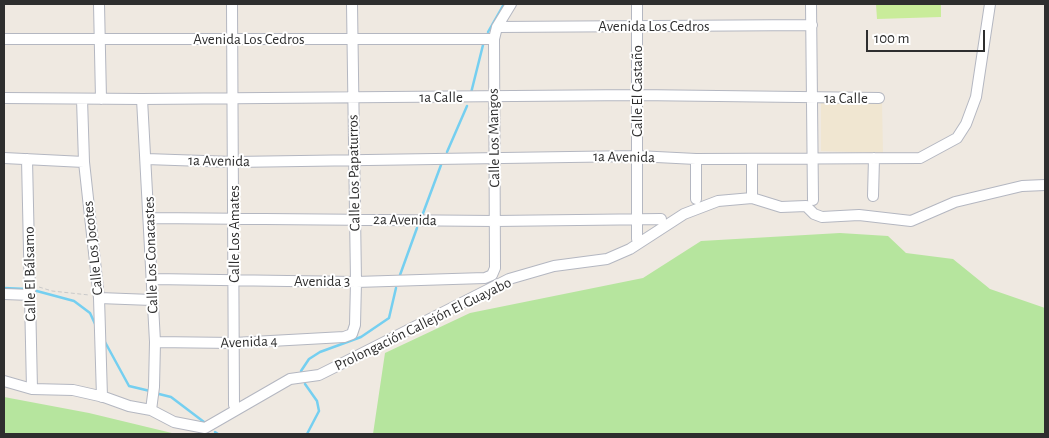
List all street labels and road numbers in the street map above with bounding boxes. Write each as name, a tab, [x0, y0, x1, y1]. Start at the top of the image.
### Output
street label: Avenida Los Cedros	[598, 17, 710, 35]
street label: Avenida Los Cedros	[193, 30, 305, 48]
street label: Calle El Castaño	[628, 45, 646, 137]
street label: 1a Calle	[419, 88, 463, 106]
street label: Calle Los Mangos	[484, 88, 504, 188]
street label: 1a Calle	[824, 89, 868, 107]
street label: Calle Los Papaturros	[344, 114, 364, 232]
street label: 1a Avenida	[593, 147, 655, 167]
street label: 1a Avenida	[188, 151, 250, 171]
street label: Calle Los Amates	[225, 185, 243, 283]
street label: Calle Los Conacastes	[140, 196, 162, 314]
street label: Calle Los Jocotes	[79, 200, 107, 296]
street label: 2a Avenida	[373, 210, 437, 230]
street label: Calle El Bálsamo	[20, 226, 40, 322]
street label: Avenida 3	[294, 272, 350, 290]
street label: Prolongación Callejón El Guayabo	[332, 273, 514, 375]
street label: Avenida 4	[220, 332, 278, 352]

